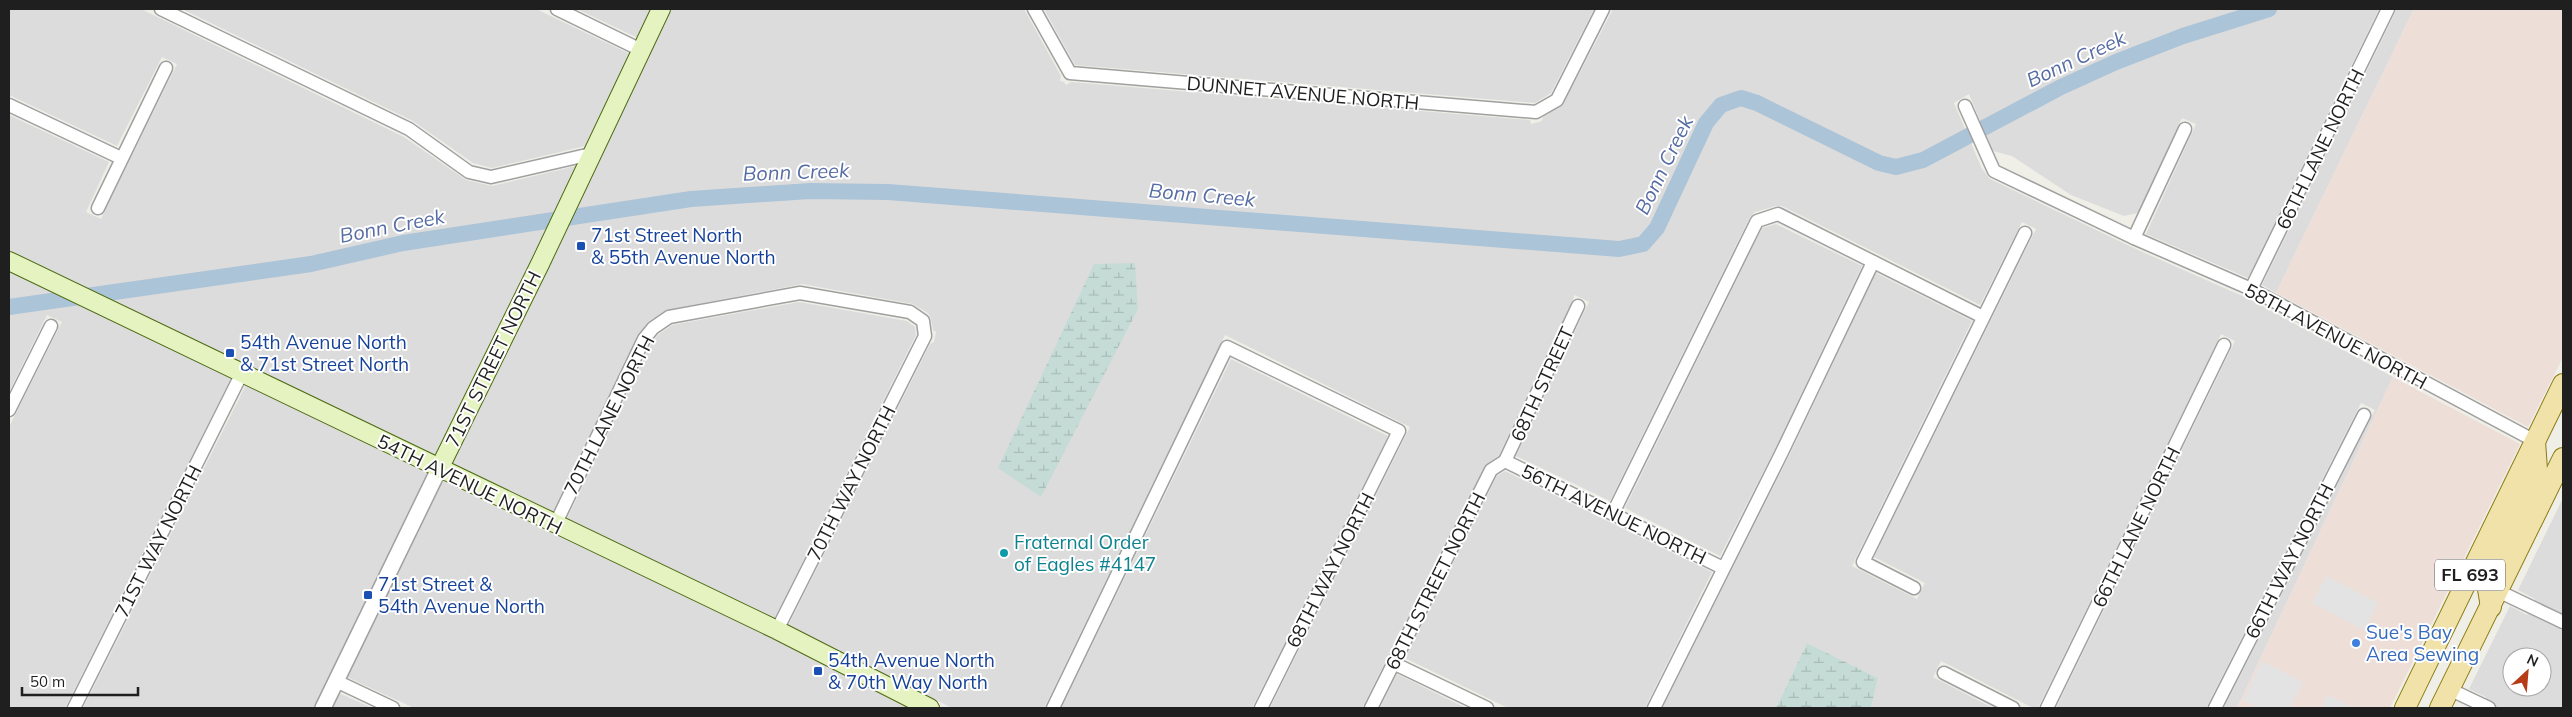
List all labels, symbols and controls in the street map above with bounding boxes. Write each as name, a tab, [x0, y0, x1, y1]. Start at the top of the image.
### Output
water label: Bonn Creek	[2022, 24, 2130, 92]
street label: 66TH LANE NORTH	[2271, 65, 2369, 233]
street label: DUNNET AVENUE NORTH	[1186, 71, 1420, 115]
water label: Bonn Creek	[1629, 111, 1698, 218]
water label: Bonn Creek	[742, 157, 850, 186]
water label: Bonn Creek	[1148, 177, 1257, 212]
water label: Bonn Creek	[337, 203, 447, 248]
place label: 71st Street North & 55th Avenue North	[591, 223, 776, 269]
marker: 71st Street North & 55th Avenue North	[575, 240, 587, 252]
street label: 71ST STREET NORTH	[440, 267, 546, 451]
street label: 58TH AVENUE NORTH	[2241, 278, 2431, 394]
street label: 68TH STREET	[1505, 322, 1579, 445]
place label: 54th Avenue North & 71st Street North	[240, 330, 409, 376]
street label: 70TH LANE NORTH	[558, 331, 660, 499]
marker: 54th Avenue North & 71st Street North	[224, 347, 236, 359]
street label: 70TH WAY NORTH	[802, 401, 900, 565]
street label: 54TH AVENUE NORTH	[374, 429, 566, 539]
street label: 66TH LANE NORTH	[2087, 443, 2185, 611]
street label: 56TH AVENUE NORTH	[1518, 459, 1710, 569]
street label: 71ST WAY NORTH	[109, 461, 207, 621]
street label: 66TH WAY NORTH	[2240, 479, 2338, 643]
street label: 68TH WAY NORTH	[1281, 488, 1379, 652]
street label: 68TH STREET NORTH	[1380, 488, 1490, 674]
place label: Fraternal Order of Eagles #4147	[1014, 530, 1156, 576]
marker: Fraternal Order of Eagles #4147	[998, 547, 1010, 559]
road number: FL 693	[2435, 560, 2505, 590]
place label: 71st Street & 54th Avenue North	[378, 572, 545, 618]
marker: 71st Street & 54th Avenue North	[362, 589, 374, 601]
place label: Sue's Bay Area Sewing	[2366, 620, 2479, 666]
marker: Sue's Bay Area Sewing	[2350, 637, 2362, 649]
north arrow	[2502, 647, 2552, 697]
place label: 54th Avenue North & 70th Way North	[828, 648, 995, 694]
text: N	[2524, 650, 2541, 671]
scale bar	[22, 664, 139, 696]
marker: 54th Avenue North & 70th Way North	[812, 665, 824, 677]
text: 50 m	[30, 672, 65, 691]

